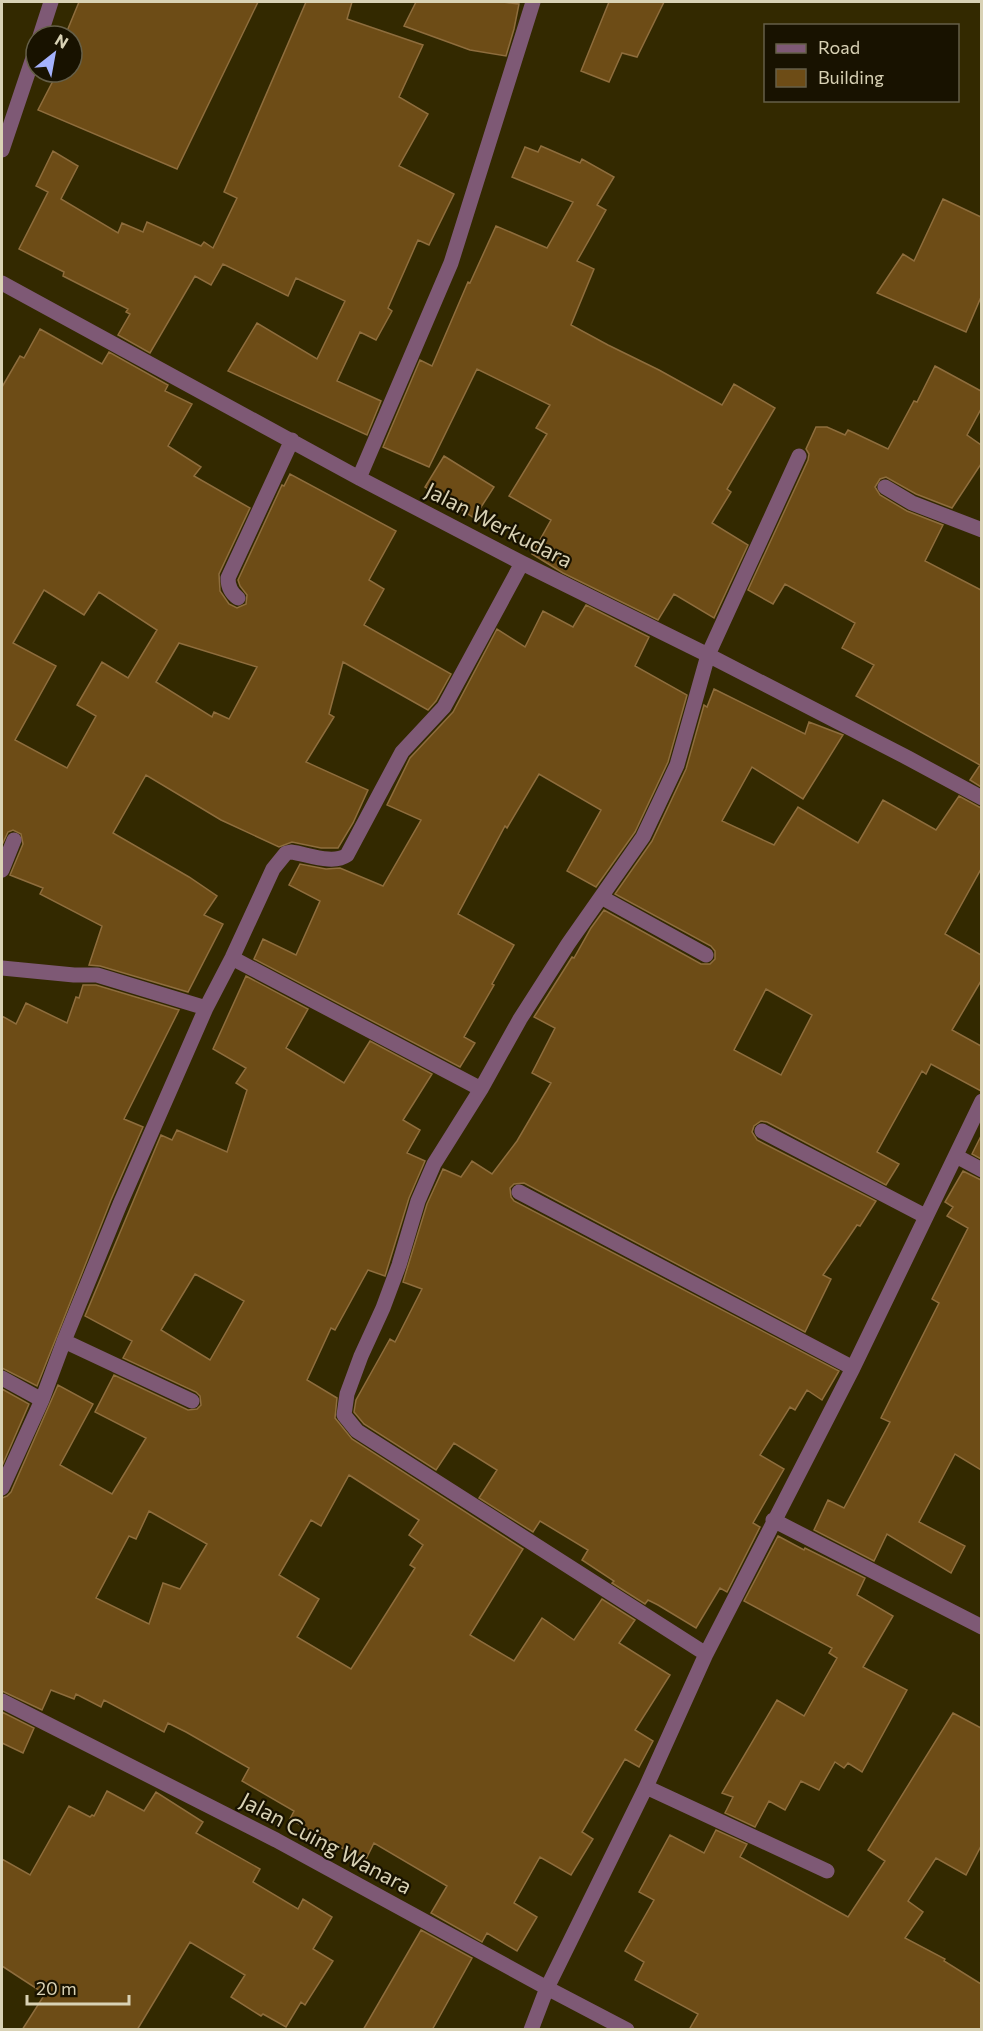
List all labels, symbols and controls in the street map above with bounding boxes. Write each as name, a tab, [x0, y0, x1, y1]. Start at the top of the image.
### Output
north arrow	[24, 24, 84, 84]
legend	[764, 24, 959, 102]
text: N	[52, 29, 72, 52]
text: Road	[818, 36, 860, 58]
text: Building	[818, 66, 884, 88]
street label: Jalan Werkudara	[421, 476, 577, 573]
street label: Jalan Cuing Wanara	[236, 1786, 417, 1899]
scale bar	[27, 1968, 129, 2006]
text: 20 m	[36, 1977, 77, 1999]

